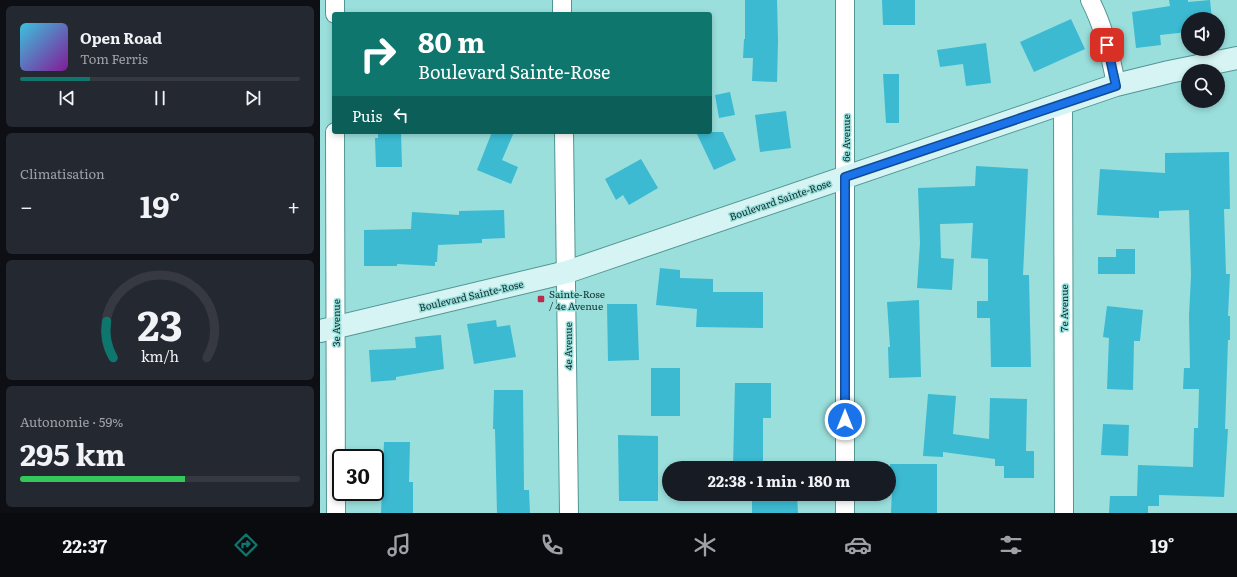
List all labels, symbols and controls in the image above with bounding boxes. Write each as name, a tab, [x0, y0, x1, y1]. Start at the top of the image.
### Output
map controls	[1181, 12, 1225, 108]
button: sound	[1181, 12, 1225, 56]
text: 80 m	[418, 20, 485, 62]
text: Open Road	[80, 26, 162, 49]
icon: right	[352, 28, 404, 80]
pin	[1090, 28, 1124, 62]
icon: arrive	[1096, 34, 1118, 56]
text: Tom Ferris	[80, 49, 148, 68]
text: Boulevard Sainte-Rose	[418, 58, 610, 85]
button: search	[1181, 64, 1225, 108]
icon: previous	[56, 87, 78, 109]
icon: pause	[149, 87, 171, 109]
icon: next	[242, 87, 264, 109]
text: Puis	[352, 104, 382, 127]
icon: left	[390, 104, 412, 126]
street label: 6e Avenue	[838, 114, 853, 162]
text: Climatisation	[20, 164, 105, 183]
street label: Boulevard Sainte-Rose	[727, 175, 833, 223]
text: 19°	[140, 183, 180, 227]
text: −	[20, 189, 33, 222]
text: +	[287, 189, 300, 222]
street label: Boulevard Sainte-Rose	[417, 276, 525, 314]
street label: 7e Avenue	[1056, 284, 1071, 332]
place label: Sainte-Rose / 4e Avenue	[549, 286, 605, 313]
text: 23	[137, 292, 183, 354]
marker: Sainte-Rose / 4e Avenue	[536, 294, 546, 304]
street label: 3e Avenue	[328, 299, 343, 347]
street label: 4e Avenue	[560, 322, 575, 370]
text: km/h	[141, 344, 180, 365]
position arrow	[824, 399, 866, 441]
text: Autonomie · 59%	[20, 412, 123, 431]
text: 295 km	[20, 431, 125, 475]
speed limit sign: 30	[332, 449, 384, 501]
text: 22:38 · 1 min · 180 m	[708, 469, 850, 492]
icon: directions	[232, 531, 260, 559]
icon: music	[385, 531, 413, 559]
icon: phone	[538, 531, 566, 559]
icon: climate	[691, 531, 719, 559]
icon: car	[844, 531, 872, 559]
icon: filters	[997, 531, 1025, 559]
text: 22:37	[63, 532, 107, 559]
text: 19°	[1150, 532, 1174, 559]

